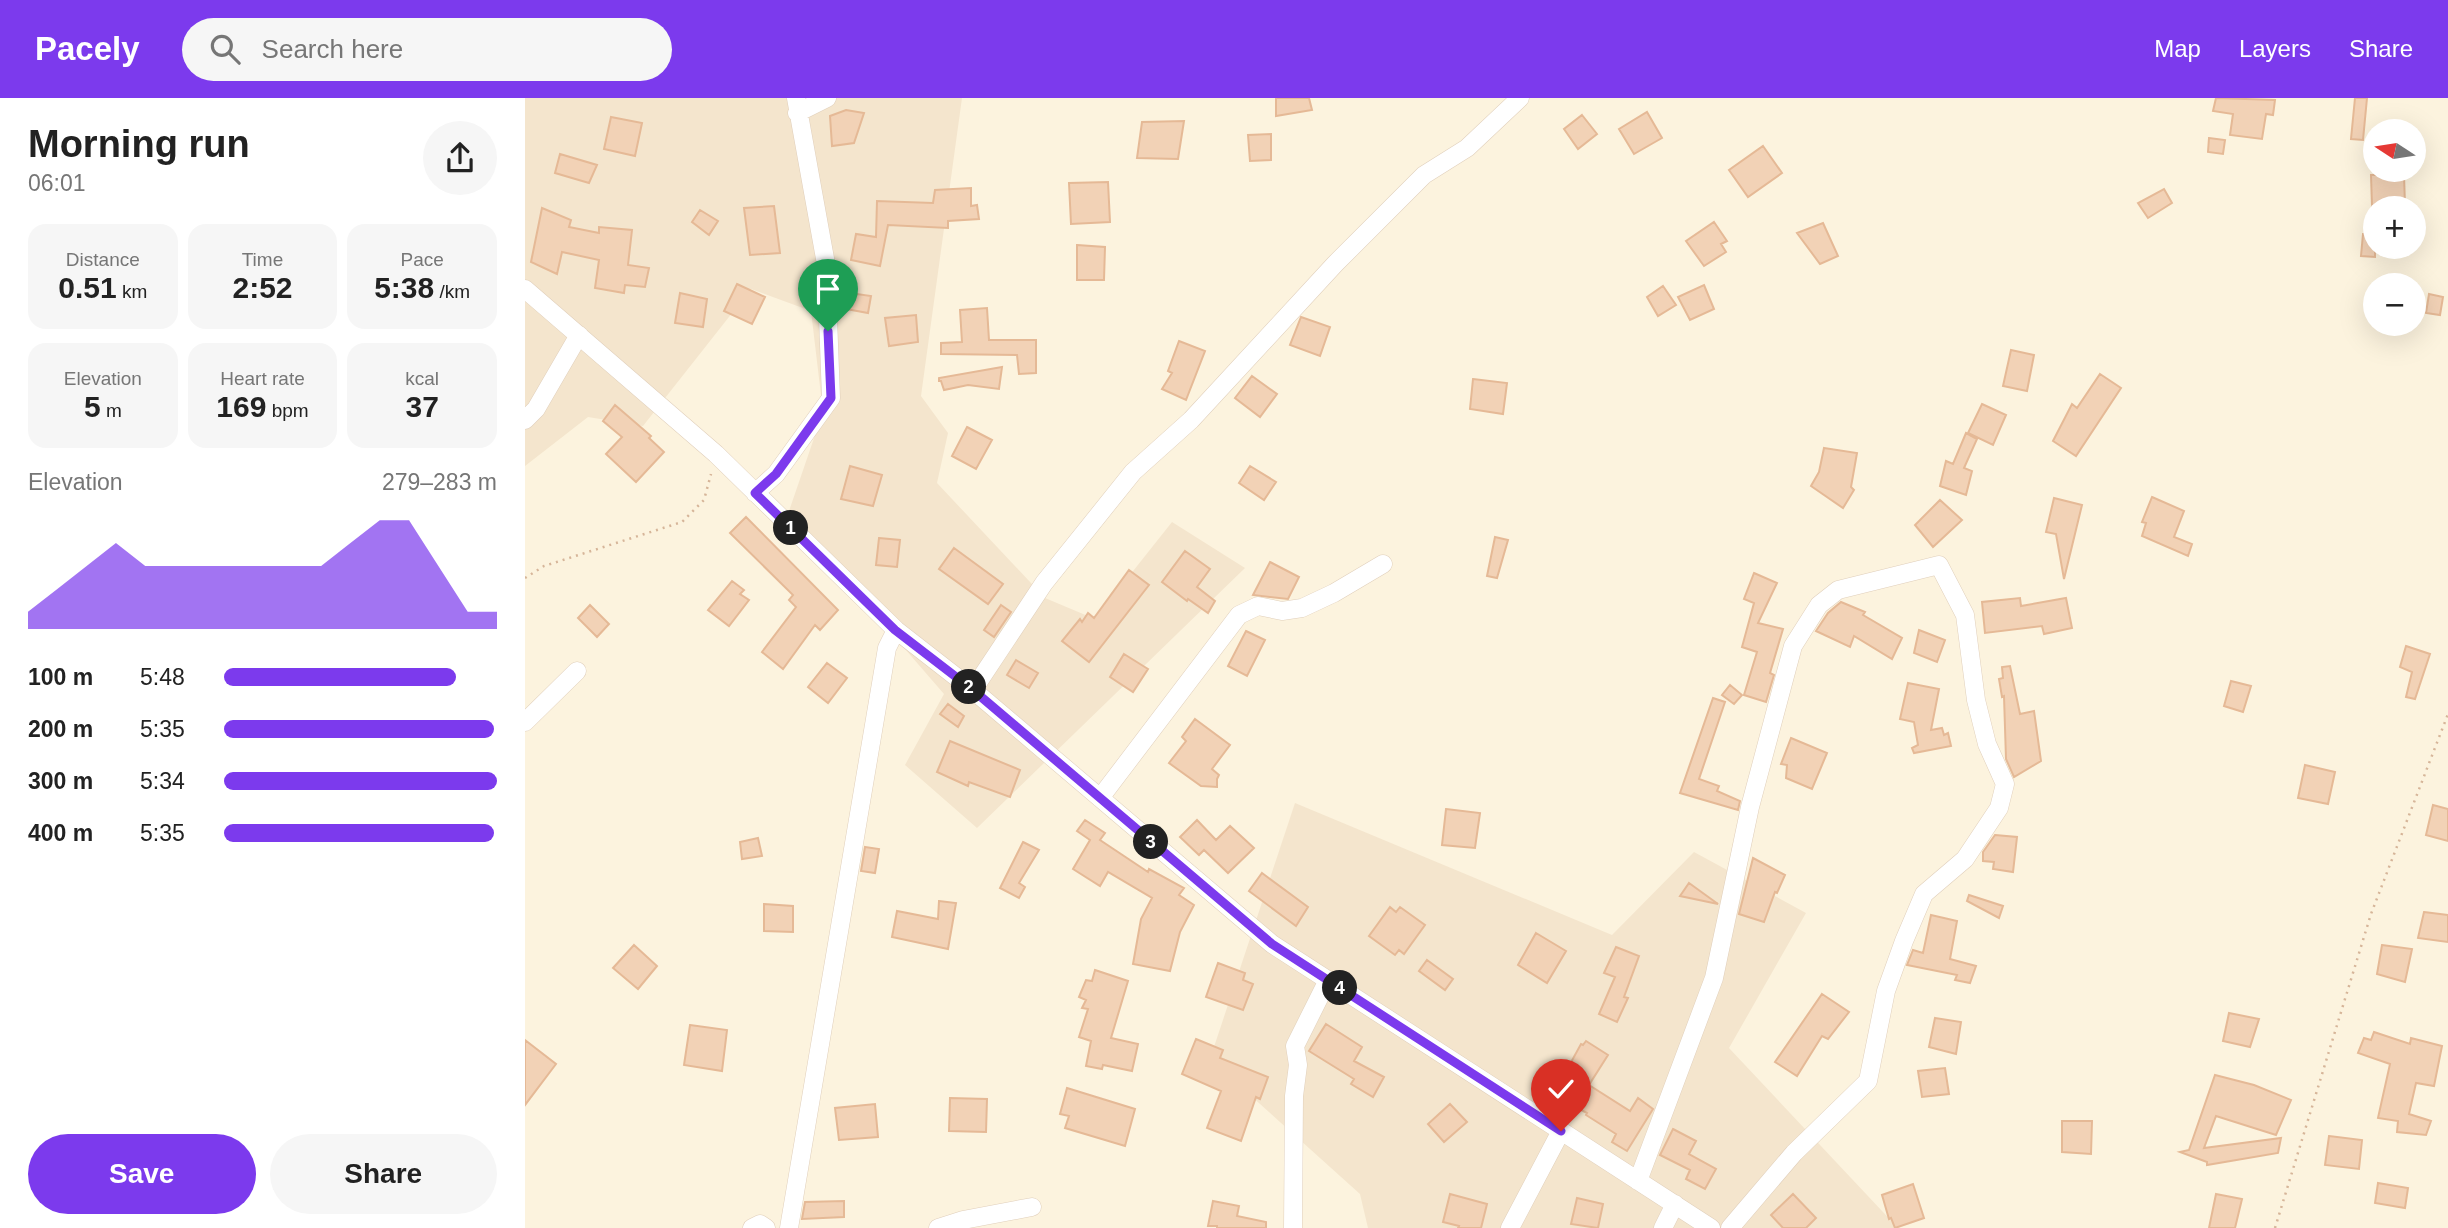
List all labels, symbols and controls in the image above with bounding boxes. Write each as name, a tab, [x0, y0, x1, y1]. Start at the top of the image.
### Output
search box	[182, 18, 672, 81]
text: Pacely	[35, 30, 140, 67]
icon: search	[206, 30, 244, 68]
text: Search here	[262, 34, 403, 64]
text: Map	[2154, 35, 2201, 62]
text: Layers	[2239, 35, 2311, 62]
text: Share	[2349, 35, 2413, 62]
north arrow	[2363, 119, 2425, 182]
map controls	[2363, 119, 2426, 336]
button: share	[423, 121, 497, 195]
text: Morning run	[28, 123, 250, 165]
text: 06:01	[28, 170, 86, 196]
button: +	[2363, 196, 2426, 259]
text: Distance	[66, 249, 140, 270]
text: Time	[242, 249, 283, 270]
text: Pace	[401, 249, 444, 270]
pin	[798, 259, 858, 331]
icon: arrive	[809, 270, 847, 308]
text: 0.51	[58, 271, 117, 304]
text: 2:52	[232, 271, 293, 304]
text: 5:38	[374, 271, 434, 304]
button: −	[2363, 273, 2426, 336]
text: km	[117, 281, 147, 302]
text: /km	[434, 281, 470, 302]
text: Elevation	[64, 368, 142, 389]
text: Heart rate	[220, 368, 305, 389]
text: kcal	[405, 368, 439, 389]
text: 5	[84, 390, 101, 423]
text: 169	[216, 390, 266, 423]
text: 37	[405, 390, 439, 423]
text: m	[101, 400, 122, 421]
text: bpm	[266, 400, 309, 421]
text: Elevation	[28, 469, 123, 495]
text: 279–283 m	[382, 469, 497, 495]
pin: 1	[773, 510, 809, 546]
text: 1	[785, 517, 796, 538]
text: 100 m	[28, 664, 93, 690]
text: 5:48	[140, 664, 185, 690]
pin: 2	[951, 670, 987, 704]
text: 2	[963, 676, 974, 697]
text: 200 m	[28, 716, 93, 742]
text: 5:35	[140, 716, 185, 742]
text: 300 m	[28, 768, 93, 794]
text: 5:34	[140, 768, 185, 794]
text: 400 m	[28, 820, 93, 846]
text: 5:35	[140, 820, 185, 846]
pin: 3	[1133, 824, 1169, 860]
text: 3	[1145, 831, 1156, 852]
pin: 4	[1323, 970, 1357, 1006]
text: 4	[1334, 977, 1345, 998]
pin	[1531, 1059, 1591, 1131]
icon: check	[1542, 1070, 1580, 1108]
button: Save	[28, 1134, 256, 1214]
button: Share	[270, 1134, 497, 1214]

